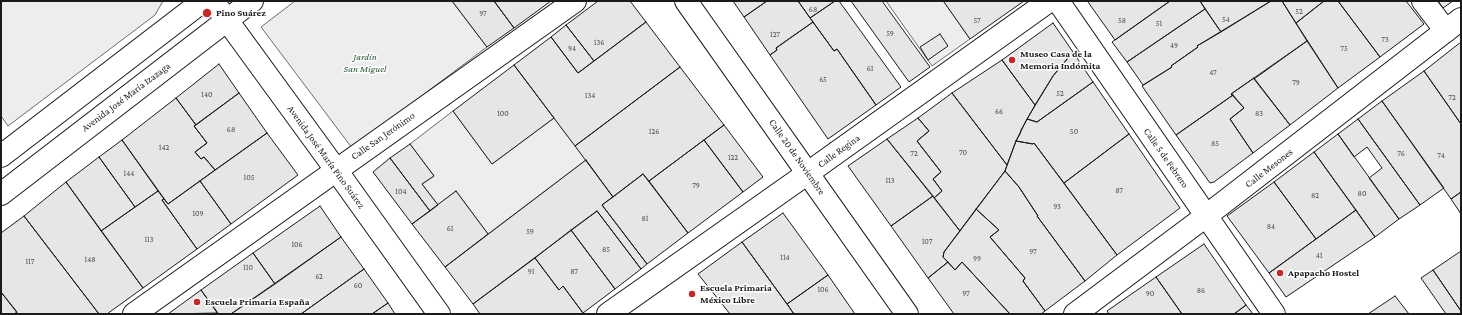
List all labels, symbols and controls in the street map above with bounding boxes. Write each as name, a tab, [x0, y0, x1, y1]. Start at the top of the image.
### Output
house number: 68	[809, 5, 817, 15]
marker: Pino Suárez	[201, 7, 213, 19]
place label: Pino Suárez	[216, 7, 266, 19]
house number: 52	[1295, 7, 1303, 17]
house number: 97	[479, 9, 487, 19]
house number: 54	[1222, 15, 1230, 25]
house number: 57	[973, 16, 981, 26]
house number: 58	[1118, 16, 1126, 26]
house number: 51	[1156, 19, 1162, 29]
house number: 59	[886, 29, 894, 39]
house number: 127	[770, 30, 780, 40]
house number: 73	[1381, 35, 1389, 45]
house number: 136	[594, 38, 604, 48]
house number: 49	[1170, 41, 1178, 51]
house number: 94	[568, 44, 576, 54]
house number: 75	[1340, 44, 1348, 54]
place label: Museo Casa de la Memoria Indómita	[1020, 48, 1100, 72]
park label: Jardín San Miguel	[343, 51, 387, 74]
marker: Museo Casa de la Memoria Indómita	[1007, 55, 1017, 65]
street label: Avenida José María Izazaga	[79, 60, 173, 134]
house number: 61	[867, 64, 873, 74]
house number: 47	[1209, 68, 1217, 78]
house number: 65	[819, 75, 827, 85]
house number: 79	[1292, 78, 1300, 88]
house number: 52	[1056, 89, 1064, 99]
house number: 140	[201, 90, 213, 100]
house number: 134	[585, 91, 595, 101]
house number: 72	[1448, 93, 1456, 103]
street label: Avenida José María Pino Suárez	[285, 103, 367, 211]
house number: 66	[995, 107, 1003, 117]
house number: 100	[497, 109, 509, 119]
house number: 83	[1255, 109, 1263, 119]
street label: Calle San Jerónimo	[349, 110, 417, 162]
street label: Calle 20 de Noviembre	[766, 117, 828, 197]
house number: 68	[227, 125, 235, 135]
street label: Calle 5 de Febrero	[1141, 126, 1191, 190]
house number: 126	[649, 127, 659, 137]
house number: 50	[1070, 127, 1078, 137]
street label: Calle Regina	[816, 132, 862, 170]
house number: 85	[1211, 139, 1219, 149]
house number: 142	[159, 143, 169, 153]
street label: Calle Mesones	[1243, 146, 1295, 190]
house number: 70	[959, 148, 967, 158]
house number: 72	[910, 149, 918, 159]
house number: 76	[1397, 149, 1405, 159]
house number: 74	[1437, 151, 1445, 161]
house number: 122	[728, 153, 738, 163]
house number: 144	[124, 169, 134, 179]
house number: 105	[244, 173, 254, 183]
house number: 113	[885, 176, 895, 186]
house number: 79	[692, 181, 700, 191]
house number: 87	[1115, 186, 1123, 196]
house number: 104	[395, 187, 407, 197]
house number: 80	[1358, 189, 1366, 199]
house number: 82	[1311, 191, 1319, 201]
house number: 93	[1053, 202, 1061, 212]
house number: 109	[192, 209, 204, 219]
house number: 81	[642, 214, 648, 224]
house number: 84	[1267, 222, 1275, 232]
house number: 61	[447, 224, 453, 234]
house number: 59	[526, 227, 534, 237]
house number: 113	[144, 235, 154, 245]
house number: 107	[922, 237, 932, 247]
house number: 106	[291, 240, 303, 250]
house number: 85	[602, 245, 610, 255]
house number: 97	[1029, 247, 1037, 257]
house number: 41	[1316, 251, 1322, 261]
house number: 114	[780, 253, 790, 263]
house number: 99	[973, 254, 981, 264]
house number: 148	[84, 255, 96, 265]
house number: 117	[26, 257, 34, 267]
house number: 110	[243, 263, 253, 273]
house number: 91	[528, 267, 534, 277]
house number: 87	[570, 267, 578, 277]
place label: Apapacho Hostel	[1288, 267, 1359, 279]
marker: Apapacho Hostel	[1275, 268, 1285, 278]
house number: 62	[315, 272, 323, 282]
house number: 60	[354, 281, 362, 291]
place label: Escuela Primaria México Libre	[700, 282, 772, 306]
house number: 106	[817, 285, 829, 295]
house number: 86	[1197, 286, 1205, 296]
marker: Escuela Primaria México Libre	[687, 289, 697, 299]
house number: 97	[962, 289, 970, 299]
house number: 90	[1146, 289, 1154, 299]
place label: Escuela Primaria España	[205, 296, 310, 308]
marker: Escuela Primaria España	[192, 297, 202, 307]

